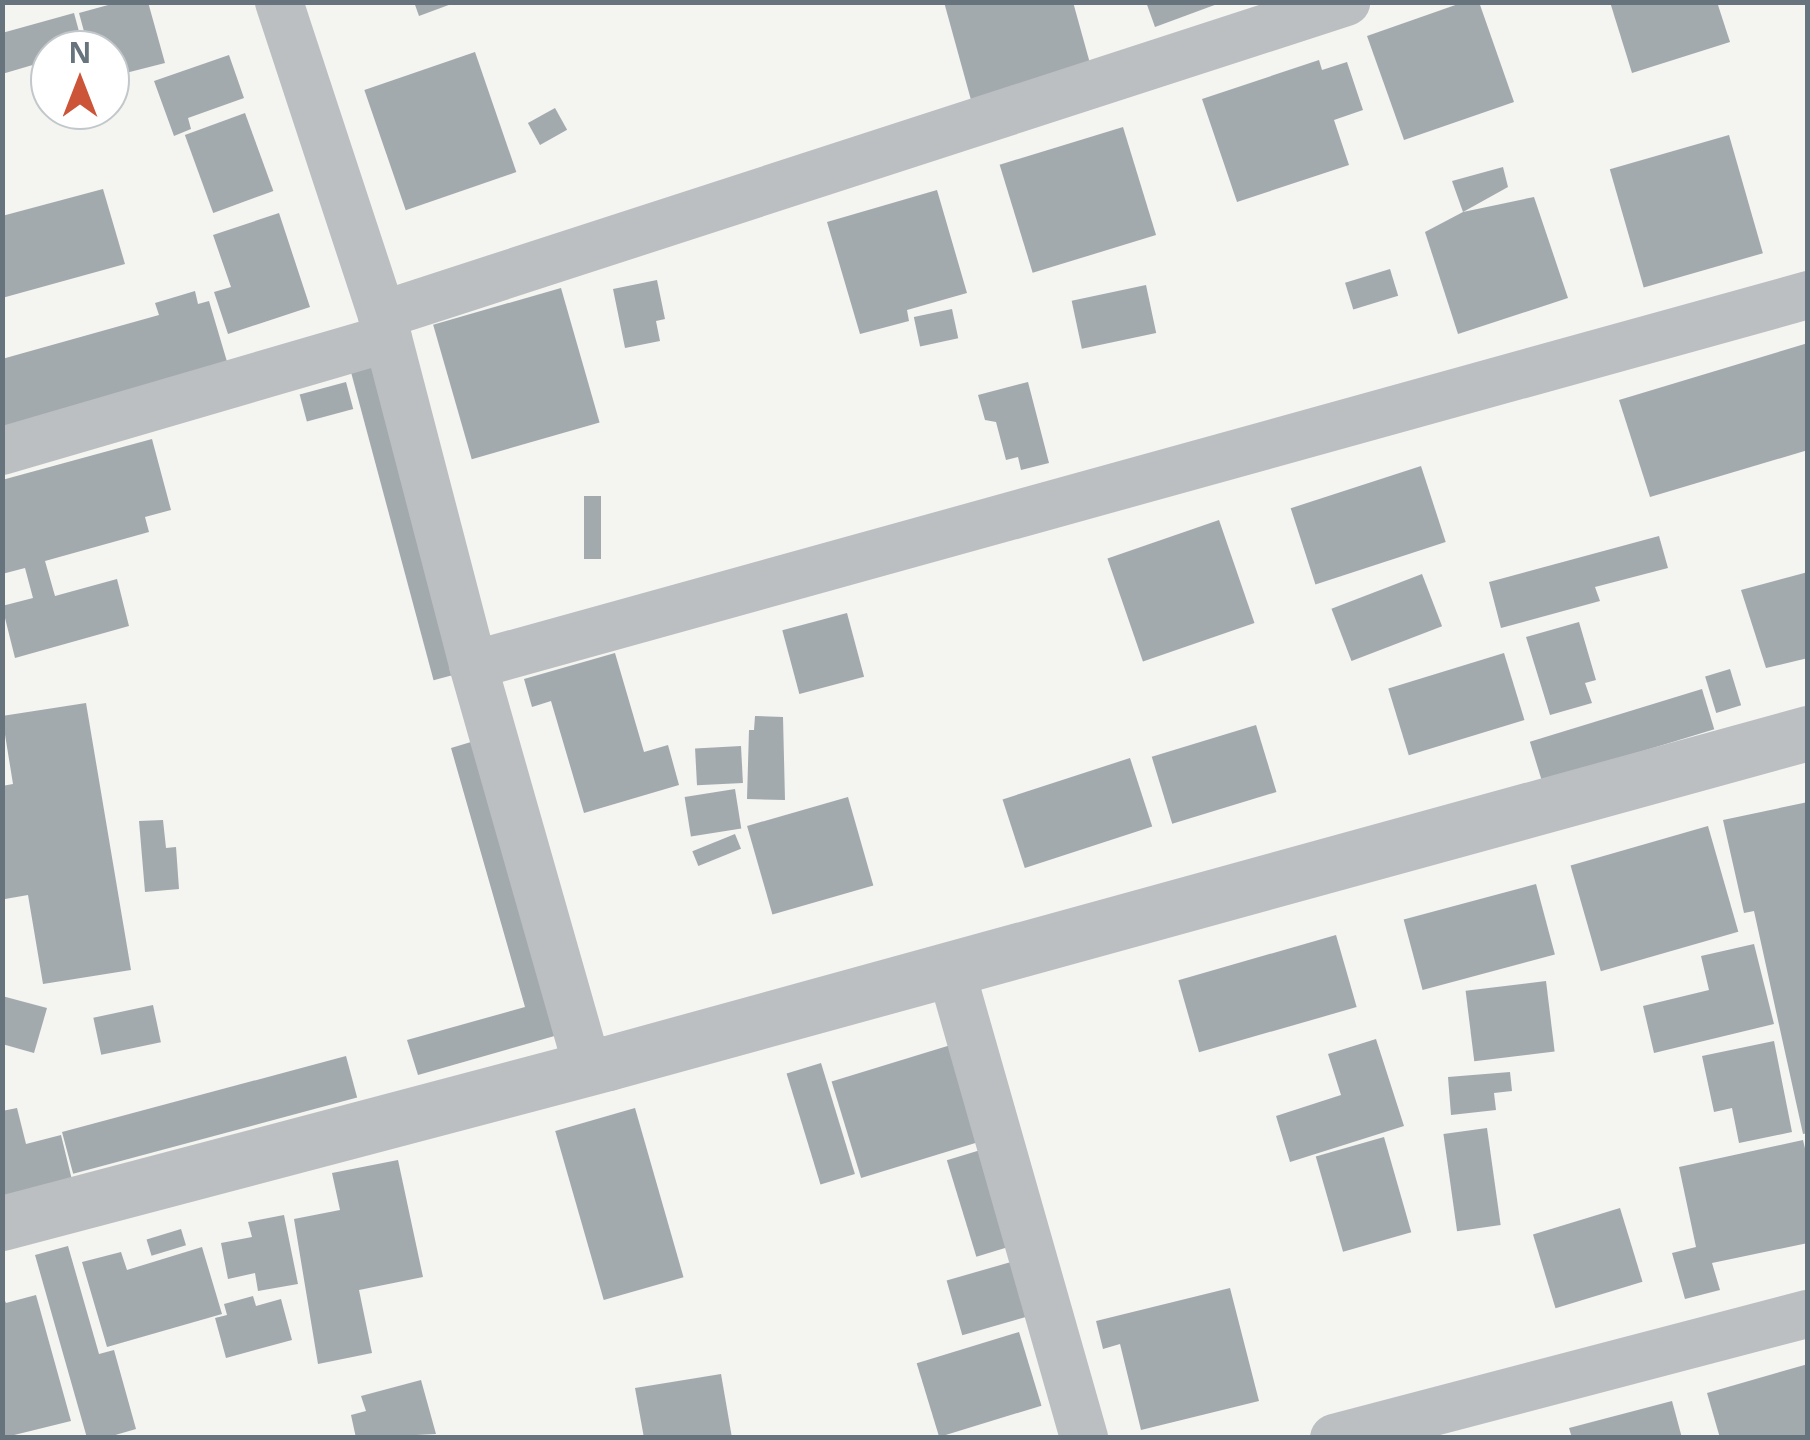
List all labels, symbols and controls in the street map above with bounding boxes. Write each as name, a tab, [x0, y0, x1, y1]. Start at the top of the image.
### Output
north arrow	[30, 30, 130, 130]
text: N	[69, 33, 91, 71]

